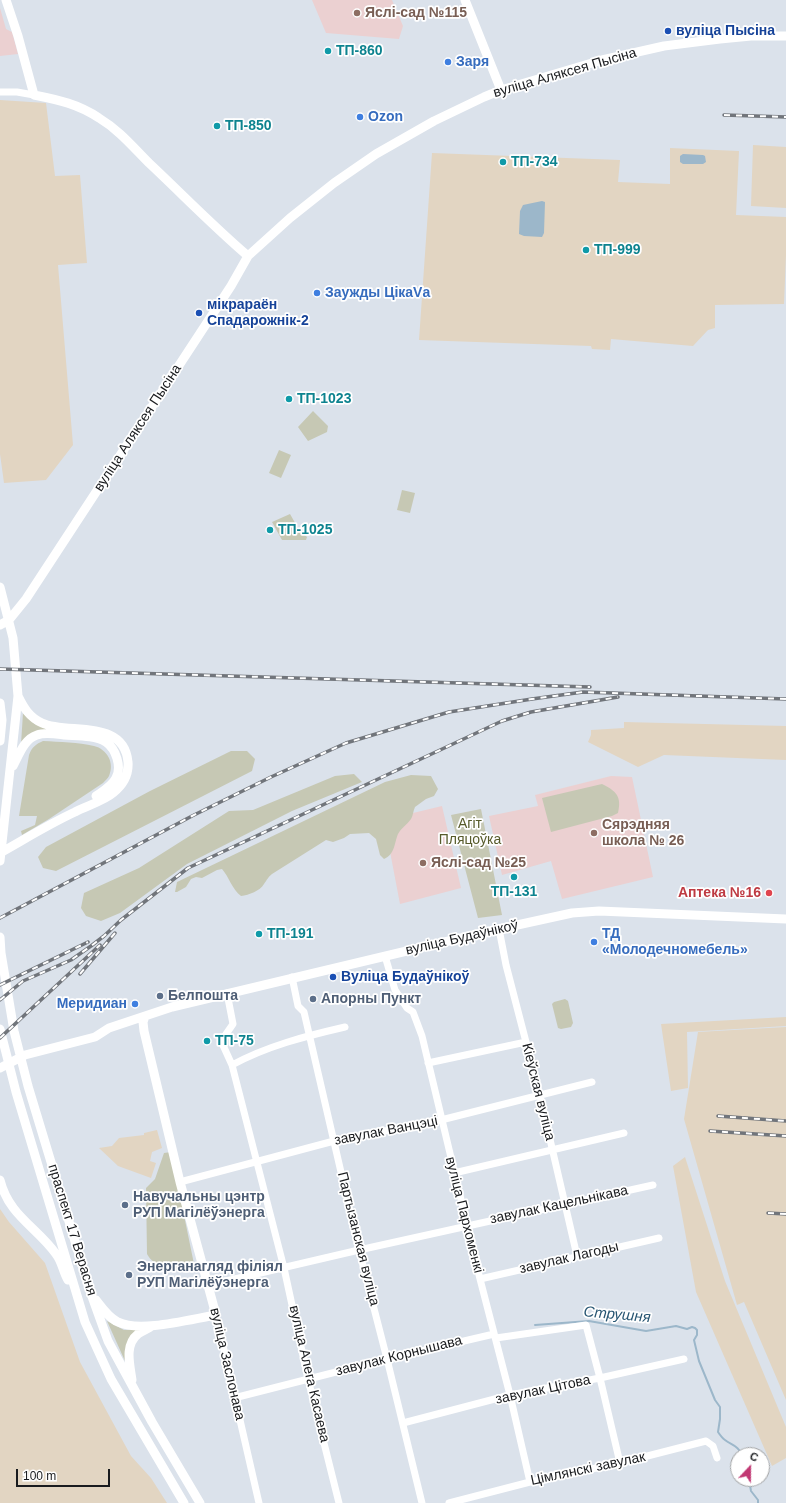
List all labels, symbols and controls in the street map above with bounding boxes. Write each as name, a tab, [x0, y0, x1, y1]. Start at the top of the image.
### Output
place label: Яслі-сад №115	[365, 5, 467, 21]
marker: Яслі-сад №115	[352, 8, 362, 18]
place label: вуліца Пысіна	[676, 23, 775, 39]
marker: вуліца Пысіна	[663, 26, 673, 36]
place label: ТП-860	[336, 43, 383, 59]
street label: вуліца Аляксея Пысіна	[491, 45, 639, 101]
marker: ТП-860	[323, 46, 333, 56]
place label: Заря	[456, 54, 489, 70]
marker: Заря	[443, 57, 453, 67]
place label: Ozon	[368, 109, 403, 125]
marker: Ozon	[355, 112, 365, 122]
place label: ТП-850	[225, 118, 272, 134]
marker: ТП-850	[212, 121, 222, 131]
place label: ТП-734	[511, 154, 558, 170]
marker: ТП-734	[498, 157, 508, 167]
place label: ТП-999	[594, 242, 641, 258]
marker: ТП-999	[581, 245, 591, 255]
place label: Заужды ЦікаVа	[325, 285, 430, 301]
marker: Заужды ЦікаVа	[312, 288, 322, 298]
place label: мікрараён Спадарожнік-2	[207, 297, 309, 330]
marker: мікрараён Спадарожнік-2	[194, 308, 204, 318]
street label: вуліца Аляксея Пысіна	[91, 361, 185, 495]
place label: ТП-1023	[297, 391, 351, 407]
marker: ТП-1023	[284, 394, 294, 404]
place label: ТП-1025	[278, 522, 332, 538]
marker: ТП-1025	[265, 525, 275, 535]
park label: Агіт Пляцоўка	[439, 816, 501, 848]
place label: Сярэдняя школа № 26	[602, 817, 684, 850]
marker: Сярэдняя школа № 26	[589, 828, 599, 838]
place label: Яслі-сад №25	[431, 855, 526, 871]
marker: Яслі-сад №25	[418, 858, 428, 868]
marker: ТП-131	[509, 872, 519, 882]
place label: ТП-131	[491, 884, 537, 900]
place label: Аптека №16	[678, 885, 761, 901]
marker: Аптека №16	[764, 888, 774, 898]
street label: вуліца Будаўнікоў	[404, 917, 520, 959]
place label: ТП-191	[267, 926, 314, 942]
place label: ТД «Молодечномебель»	[602, 926, 748, 958]
marker: ТП-191	[254, 929, 264, 939]
marker: ТД «Молодечномебель»	[589, 937, 599, 947]
place label: Вуліца Будаўнікоў	[341, 969, 469, 985]
marker: Вуліца Будаўнікоў	[328, 972, 338, 982]
place label: Белпошта	[168, 988, 238, 1004]
marker: Белпошта	[155, 991, 165, 1001]
place label: Апорны Пункт	[321, 991, 421, 1007]
marker: Апорны Пункт	[308, 994, 318, 1004]
place label: Меридиан	[57, 996, 127, 1012]
marker: Меридиан	[130, 999, 140, 1009]
place label: ТП-75	[215, 1033, 254, 1049]
marker: ТП-75	[202, 1036, 212, 1046]
street label: Кіеўская вуліца	[518, 1042, 558, 1142]
street label: завулак Ванцэці	[333, 1113, 439, 1149]
street label: вуліца Пархоменкі	[441, 1155, 487, 1275]
street label: праспект 17 Верасня	[44, 1162, 100, 1298]
street label: Партызанская вуліца	[333, 1170, 383, 1308]
street label: завулак Кацельнікава	[488, 1182, 630, 1228]
place label: Навучальны цэнтр РУП Магілёўэнерга	[133, 1189, 265, 1222]
marker: Навучальны цэнтр РУП Магілёўэнерга	[120, 1200, 130, 1210]
street label: завулак Лагоды	[518, 1238, 620, 1278]
place label: Энерганагляд філіял РУП Магілёўэнерга	[137, 1259, 283, 1292]
marker: Энерганагляд філіял РУП Магілёўэнерга	[124, 1270, 134, 1280]
water label: Струшня	[583, 1303, 651, 1327]
street label: вуліца Алега Касаева	[285, 1304, 333, 1444]
street label: вуліца Заслонава	[206, 1306, 248, 1422]
street label: завулак Корнышава	[334, 1332, 464, 1380]
street label: завулак Цітова	[494, 1372, 592, 1408]
north arrow	[730, 1447, 770, 1487]
street label: Цімлянскі завулак	[529, 1449, 647, 1489]
text: С	[748, 1450, 760, 1464]
scale bar	[18, 1461, 112, 1487]
text: 100 m	[23, 1469, 56, 1483]

